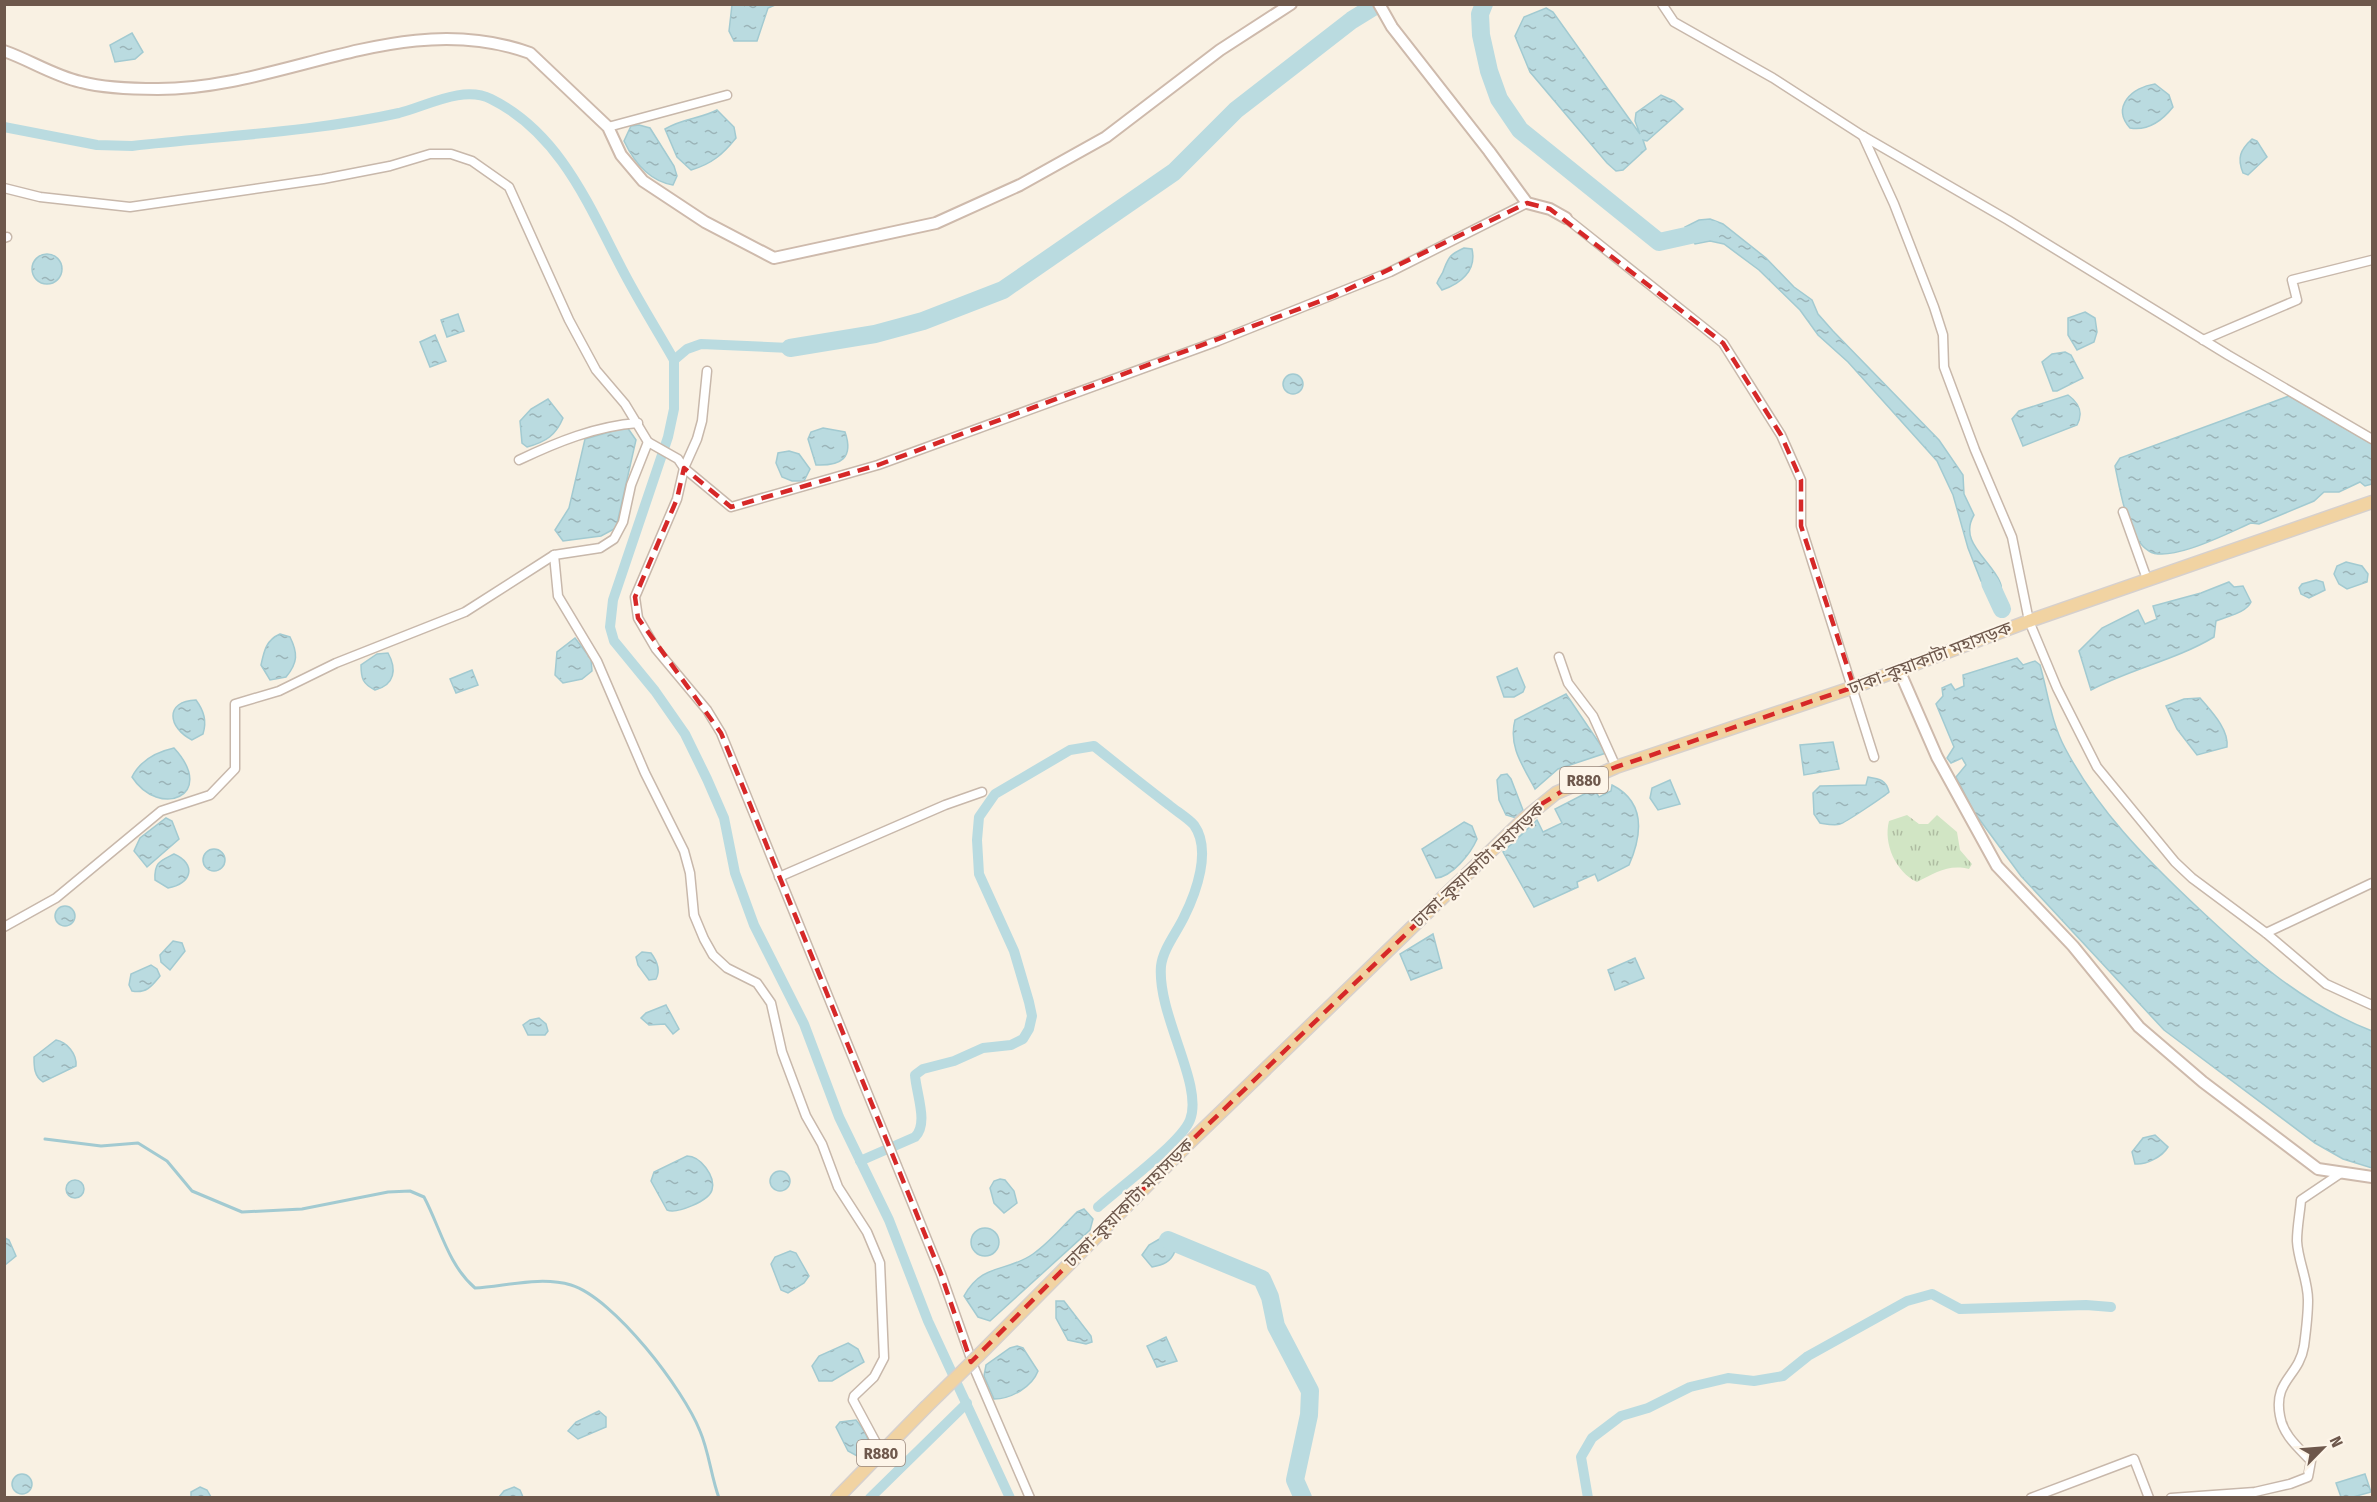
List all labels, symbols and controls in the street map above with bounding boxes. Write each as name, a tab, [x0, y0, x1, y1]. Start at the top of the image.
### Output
street label: ঢাকা-কুয়াকাটা মহাসড়ক	[1844, 617, 2015, 700]
road number: R880	[1560, 767, 1608, 793]
street label: ঢাকা-কুয়াকাটা মহাসড়ক	[1406, 798, 1549, 933]
street label: ঢাকা-কুয়াকাটা মহাসড়ক	[1059, 1134, 1198, 1273]
north arrow	[2293, 1418, 2353, 1478]
text: N	[2326, 1434, 2347, 1450]
road number: R880	[857, 1440, 905, 1466]

